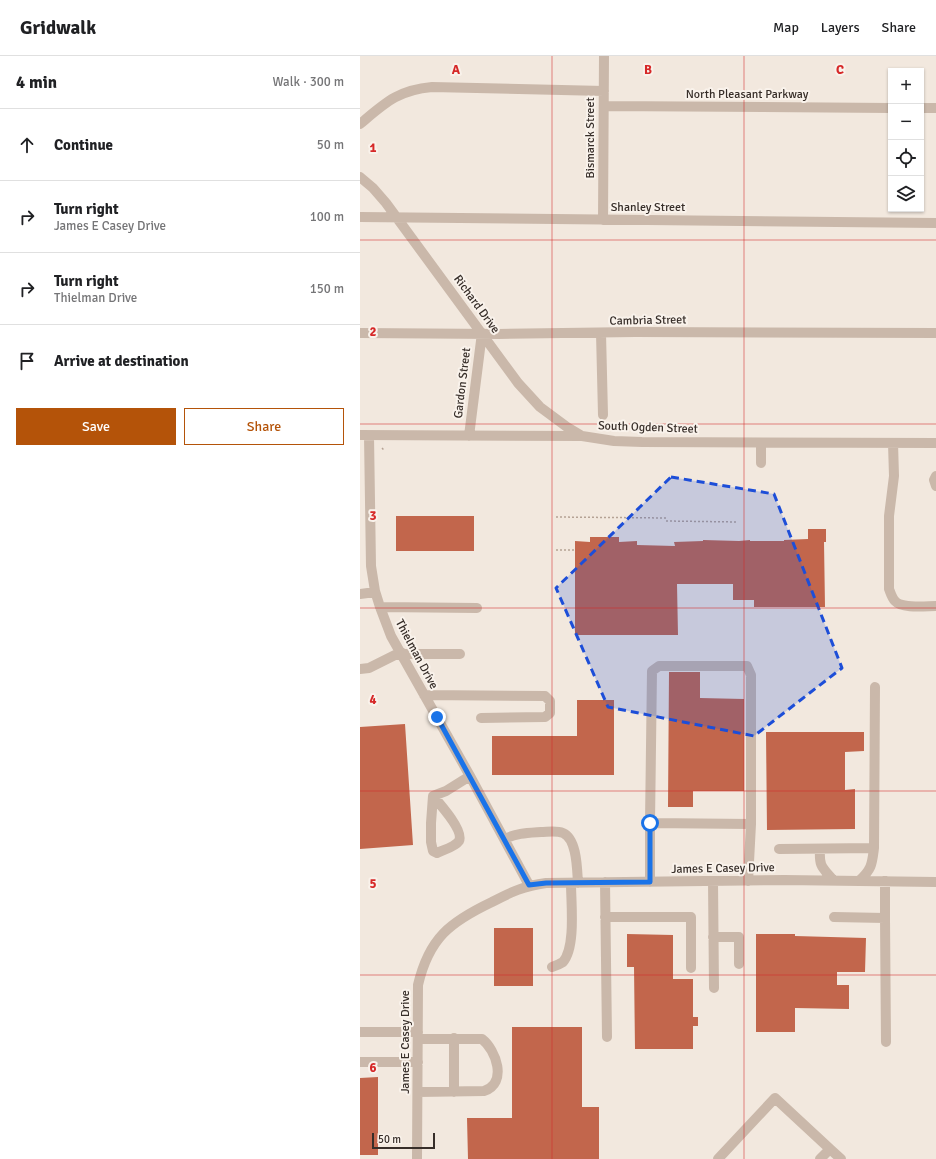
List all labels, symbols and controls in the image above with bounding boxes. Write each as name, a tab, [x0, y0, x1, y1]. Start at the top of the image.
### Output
text: Gridwalk	[20, 16, 96, 40]
text: Map	[773, 19, 799, 36]
text: Layers	[821, 19, 860, 36]
text: Share	[882, 19, 916, 36]
text: A	[452, 62, 461, 78]
text: B	[644, 62, 652, 78]
text: C	[836, 62, 844, 78]
map controls	[888, 68, 924, 212]
button: +	[888, 68, 924, 104]
text: 4 min	[16, 72, 57, 93]
text: Walk · 300 m	[273, 74, 344, 90]
street label: North Pleasant Parkway	[686, 87, 809, 102]
street label: Bismarck Street	[583, 97, 598, 179]
button: −	[888, 104, 924, 140]
icon: ahead	[16, 134, 38, 156]
text: Continue	[54, 136, 113, 154]
text: 50 m	[317, 137, 344, 153]
text: 1	[369, 140, 377, 156]
button: locate	[888, 140, 924, 176]
button: layers	[888, 176, 924, 212]
text: Turn right	[54, 200, 119, 218]
street label: Shanley Street	[611, 200, 685, 215]
icon: right	[16, 206, 38, 228]
text: 100 m	[310, 209, 344, 225]
text: James E Casey Drive	[54, 218, 166, 234]
text: Turn right	[54, 272, 119, 290]
street label: Richard Drive	[450, 272, 503, 337]
icon: right	[16, 278, 38, 300]
text: 150 m	[310, 281, 344, 297]
text: Thielman Drive	[54, 290, 137, 306]
street label: Cambria Street	[609, 312, 687, 329]
text: 2	[369, 324, 377, 340]
street label: Gardon Street	[451, 347, 474, 419]
icon: arrive	[16, 350, 38, 372]
text: Arrive at destination	[54, 352, 189, 370]
button: Save	[16, 408, 176, 445]
button: Share	[184, 408, 344, 445]
street label: South Ogden Street	[598, 418, 698, 437]
text: 3	[369, 508, 377, 524]
street label: Thielman Drive	[392, 617, 441, 692]
text: 4	[369, 692, 377, 708]
route end	[428, 708, 446, 726]
route start	[641, 814, 659, 832]
street label: James E Casey Drive	[671, 860, 775, 877]
text: 5	[369, 876, 377, 892]
street label: James E Casey Drive	[398, 990, 413, 1094]
text: 6	[369, 1060, 377, 1076]
scale bar	[372, 1131, 435, 1150]
text: 50 m	[378, 1133, 401, 1146]

